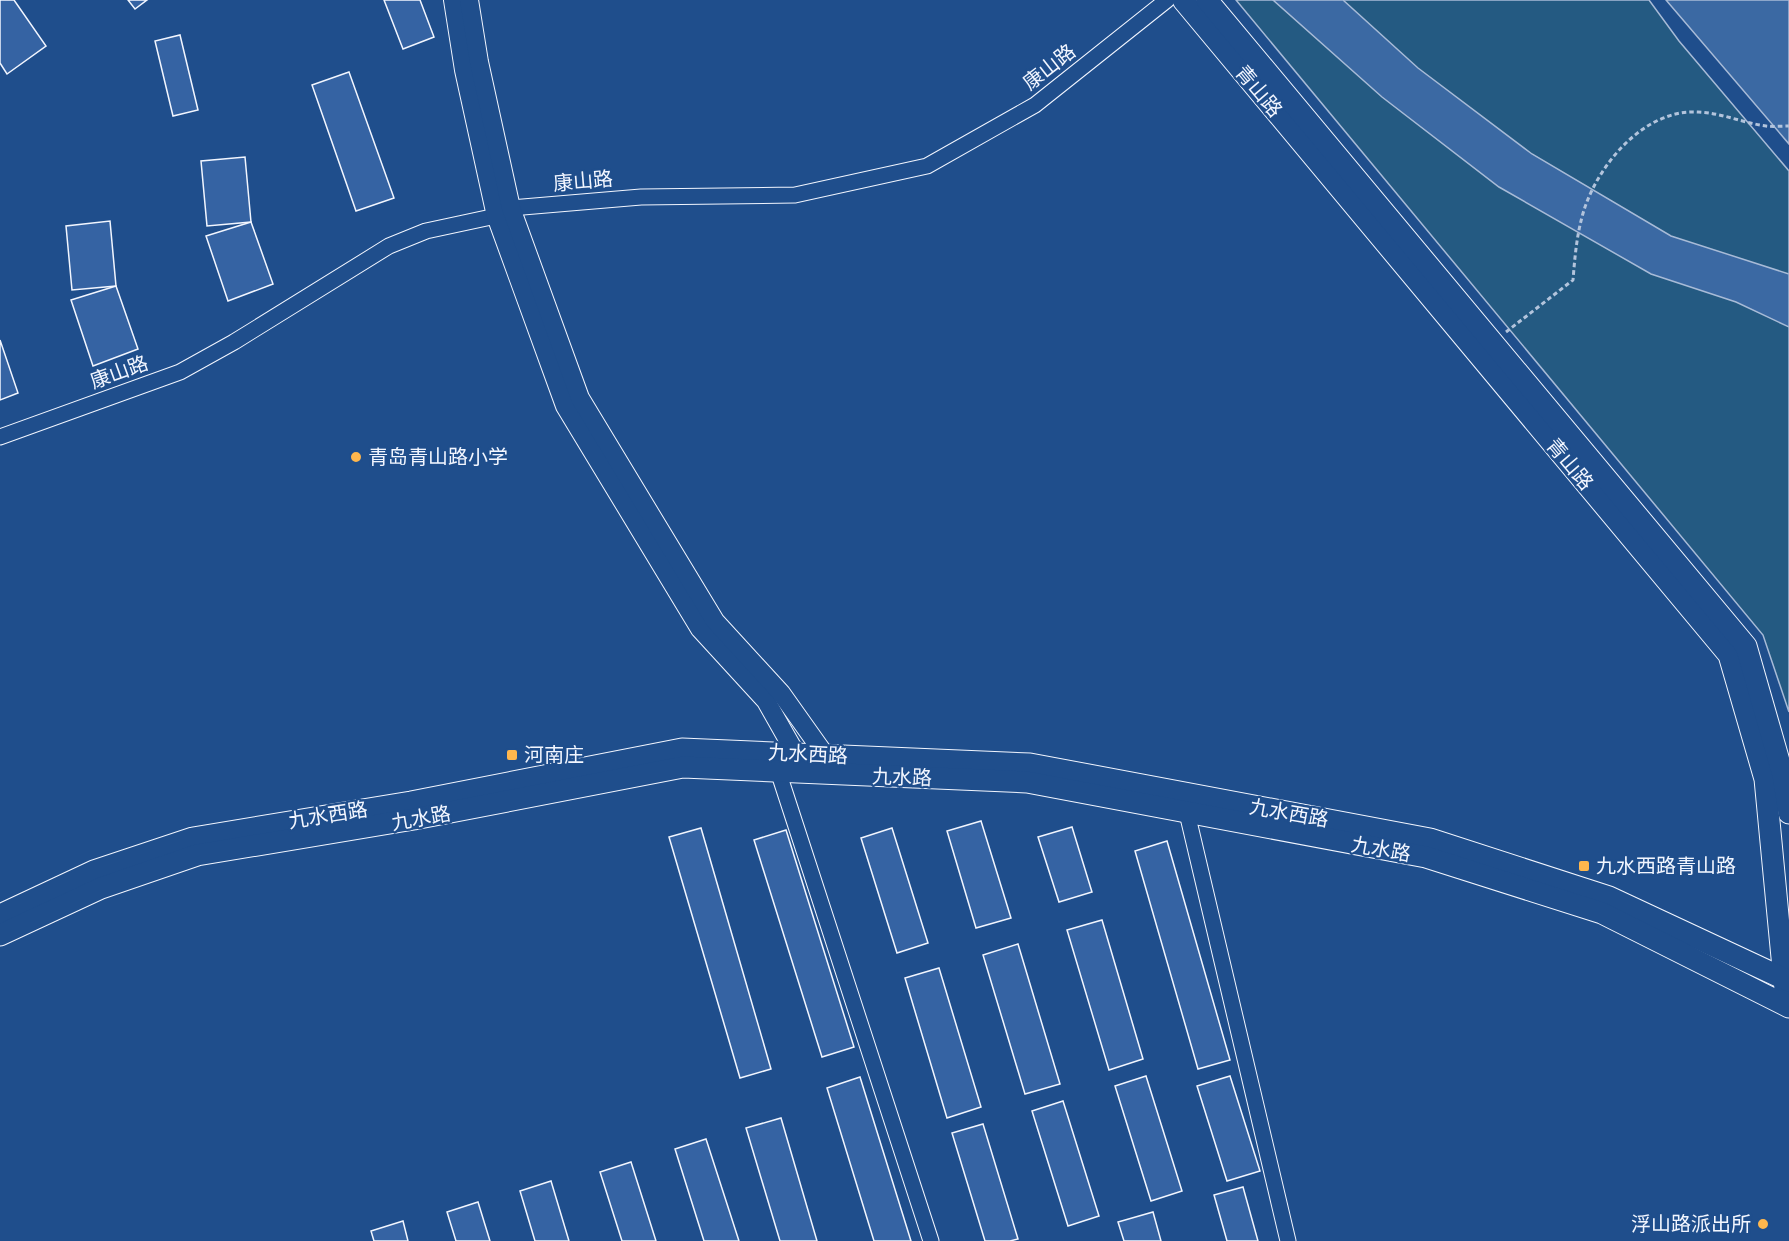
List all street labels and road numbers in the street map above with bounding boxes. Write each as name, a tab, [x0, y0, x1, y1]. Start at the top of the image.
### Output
street label: 康山路	[1017, 38, 1081, 96]
street label: 青山路	[1230, 60, 1288, 122]
street label: 康山路	[552, 165, 614, 197]
street label: 康山路	[86, 350, 152, 394]
street label: 青山路	[1541, 433, 1599, 495]
street label: 九水西路	[767, 739, 849, 769]
street label: 九水路	[872, 763, 932, 791]
street label: 九水西路	[1247, 793, 1331, 833]
street label: 九水西路	[286, 796, 370, 834]
street label: 九水路	[389, 800, 453, 836]
street label: 九水路	[1349, 831, 1413, 867]

